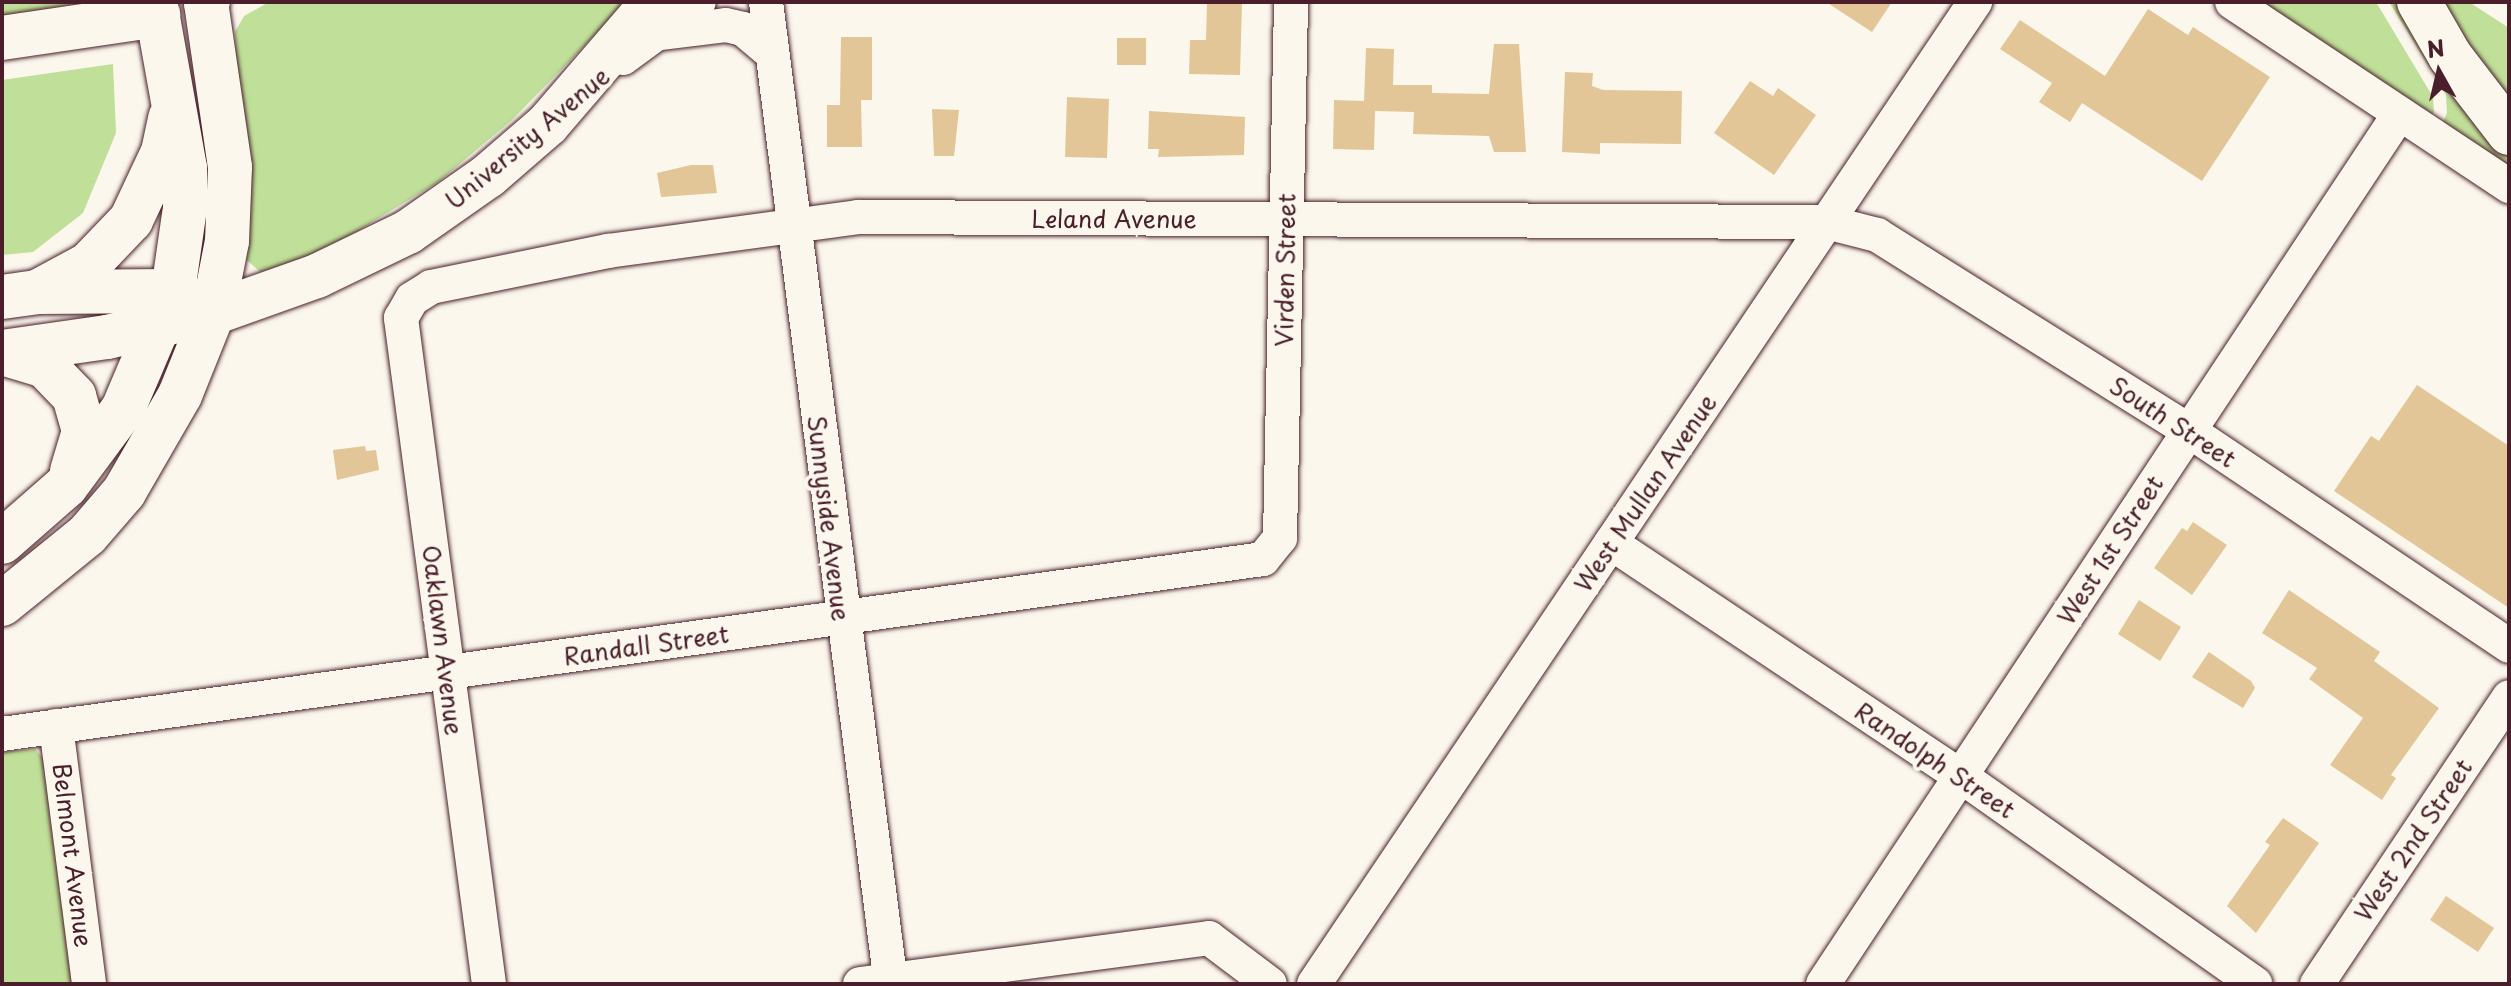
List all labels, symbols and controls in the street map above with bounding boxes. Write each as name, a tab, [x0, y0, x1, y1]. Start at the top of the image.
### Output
text: N	[2425, 30, 2447, 65]
north arrow	[2399, 32, 2479, 112]
street label: University Avenue	[439, 61, 615, 215]
street label: Virden Street	[1269, 193, 1301, 347]
street label: Leland Avenue	[1031, 205, 1197, 233]
street label: South Street	[2104, 370, 2242, 474]
street label: West Mullan Avenue	[1568, 388, 1722, 598]
street label: Sunnyside Avenue	[802, 413, 856, 623]
street label: West 1st Street	[2050, 469, 2170, 631]
street label: Oaklawn Avenue	[417, 544, 469, 736]
street label: Randall Street	[561, 619, 731, 671]
street label: Randolph Street	[1849, 696, 2021, 824]
street label: West 2nd Street	[2348, 754, 2478, 926]
street label: Belmont Avenue	[47, 762, 99, 948]

